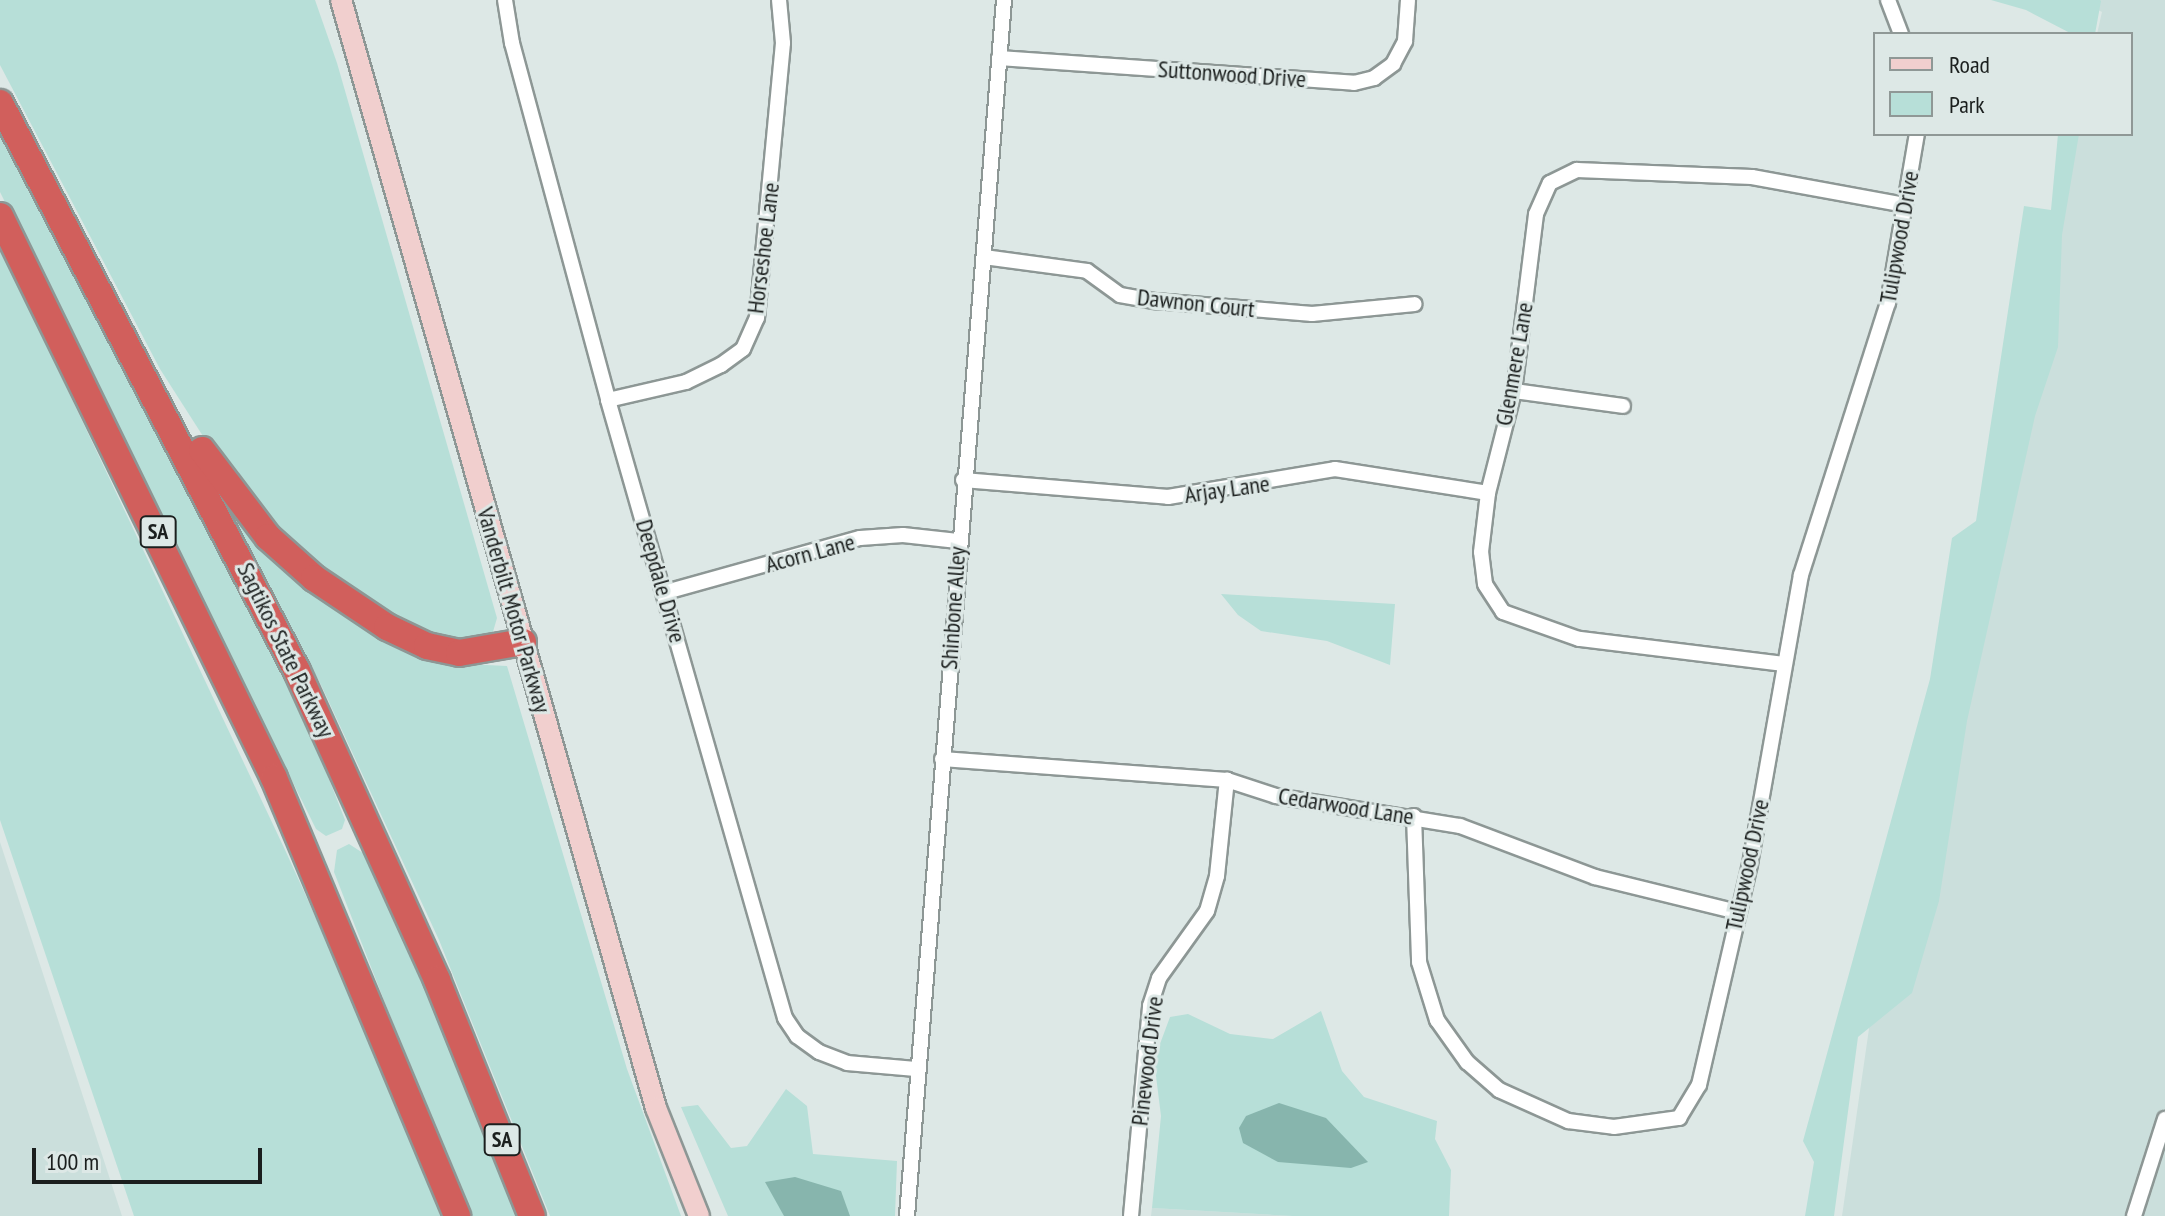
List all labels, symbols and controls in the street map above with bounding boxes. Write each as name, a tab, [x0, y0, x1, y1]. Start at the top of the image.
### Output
legend	[1873, 32, 2133, 136]
text: Road	[1949, 49, 1990, 80]
street label: Suttonwood Drive	[1157, 54, 1307, 94]
text: Park	[1949, 89, 1985, 120]
street label: Tulipwood Drive	[1873, 169, 1925, 305]
street label: Horseshoe Lane	[741, 181, 785, 315]
street label: Dawnon Court	[1136, 283, 1256, 323]
street label: Glenmere Lane	[1489, 300, 1539, 428]
street label: Arjay Lane	[1182, 469, 1272, 509]
street label: Vanderbilt Motor Parkway	[471, 504, 557, 716]
road number: SA	[138, 514, 178, 550]
street label: Deepdale Drive	[630, 516, 692, 646]
street label: Acorn Lane	[762, 527, 858, 579]
street label: Shinbone Alley	[934, 545, 972, 671]
street label: Sagtikos State Parkway	[231, 558, 341, 742]
street label: Cedarwood Lane	[1276, 781, 1416, 831]
street label: Tulipwood Drive	[1719, 797, 1775, 933]
street label: Pinewood Drive	[1125, 995, 1169, 1127]
road number: SA	[482, 1122, 522, 1158]
scale bar	[36, 1132, 266, 1182]
text: 100 m	[46, 1146, 99, 1177]

